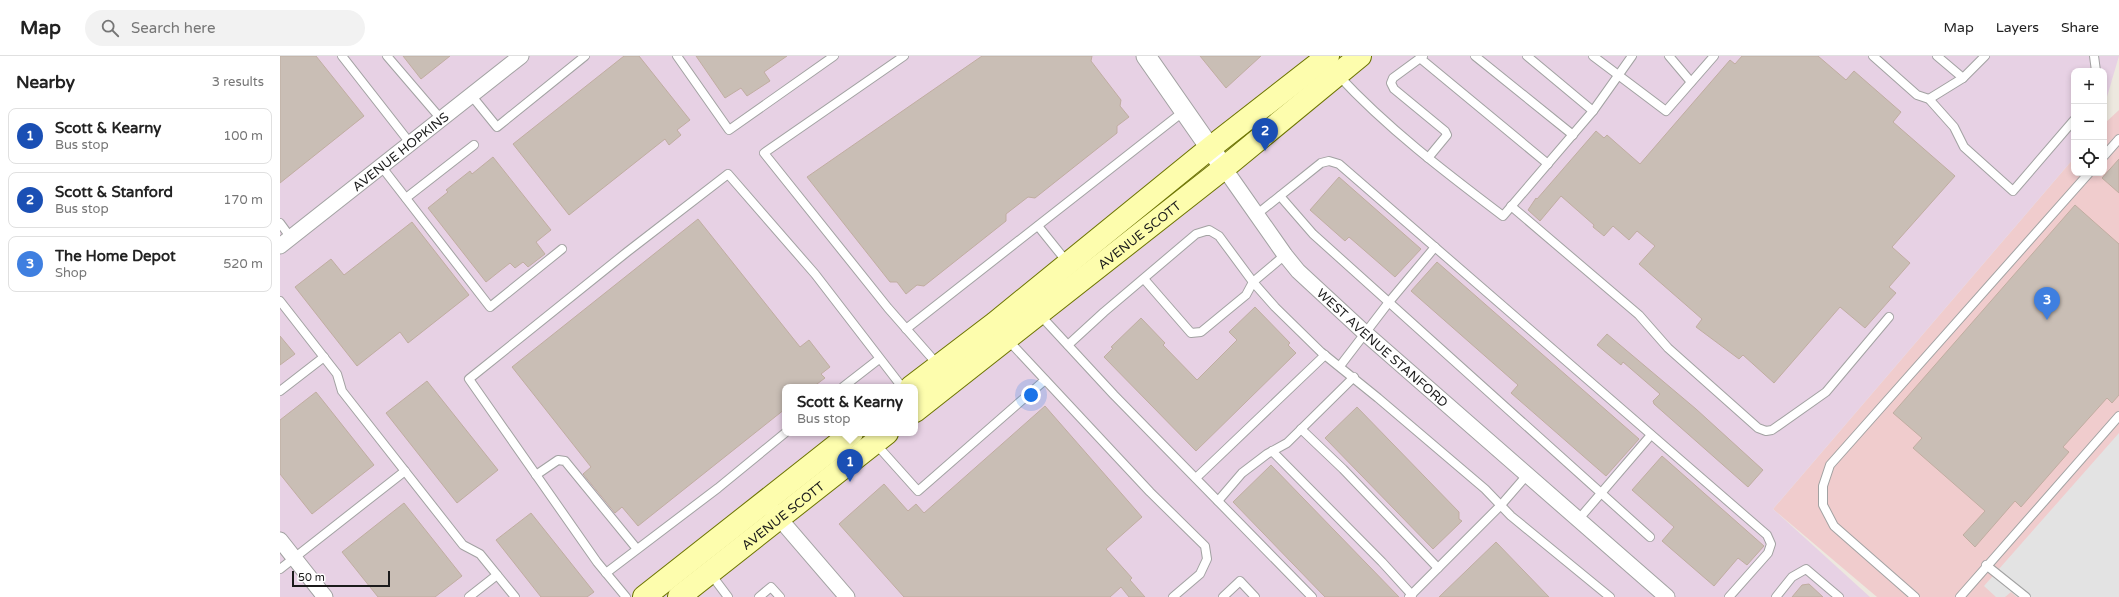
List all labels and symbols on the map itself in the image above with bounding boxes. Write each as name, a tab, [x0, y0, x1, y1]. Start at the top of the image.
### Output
street label: AVENUE HOPKINS	[349, 109, 452, 195]
pin: 2	[1252, 118, 1278, 151]
street label: AVENUE SCOTT	[1095, 198, 1184, 273]
street label: WEST AVENUE STANFORD	[1313, 285, 1451, 411]
pin: 3	[2034, 287, 2060, 320]
your location	[1021, 385, 1041, 405]
pin: 1	[837, 449, 863, 482]
street label: AVENUE SCOTT	[739, 478, 828, 554]
scale bar	[292, 569, 390, 588]

